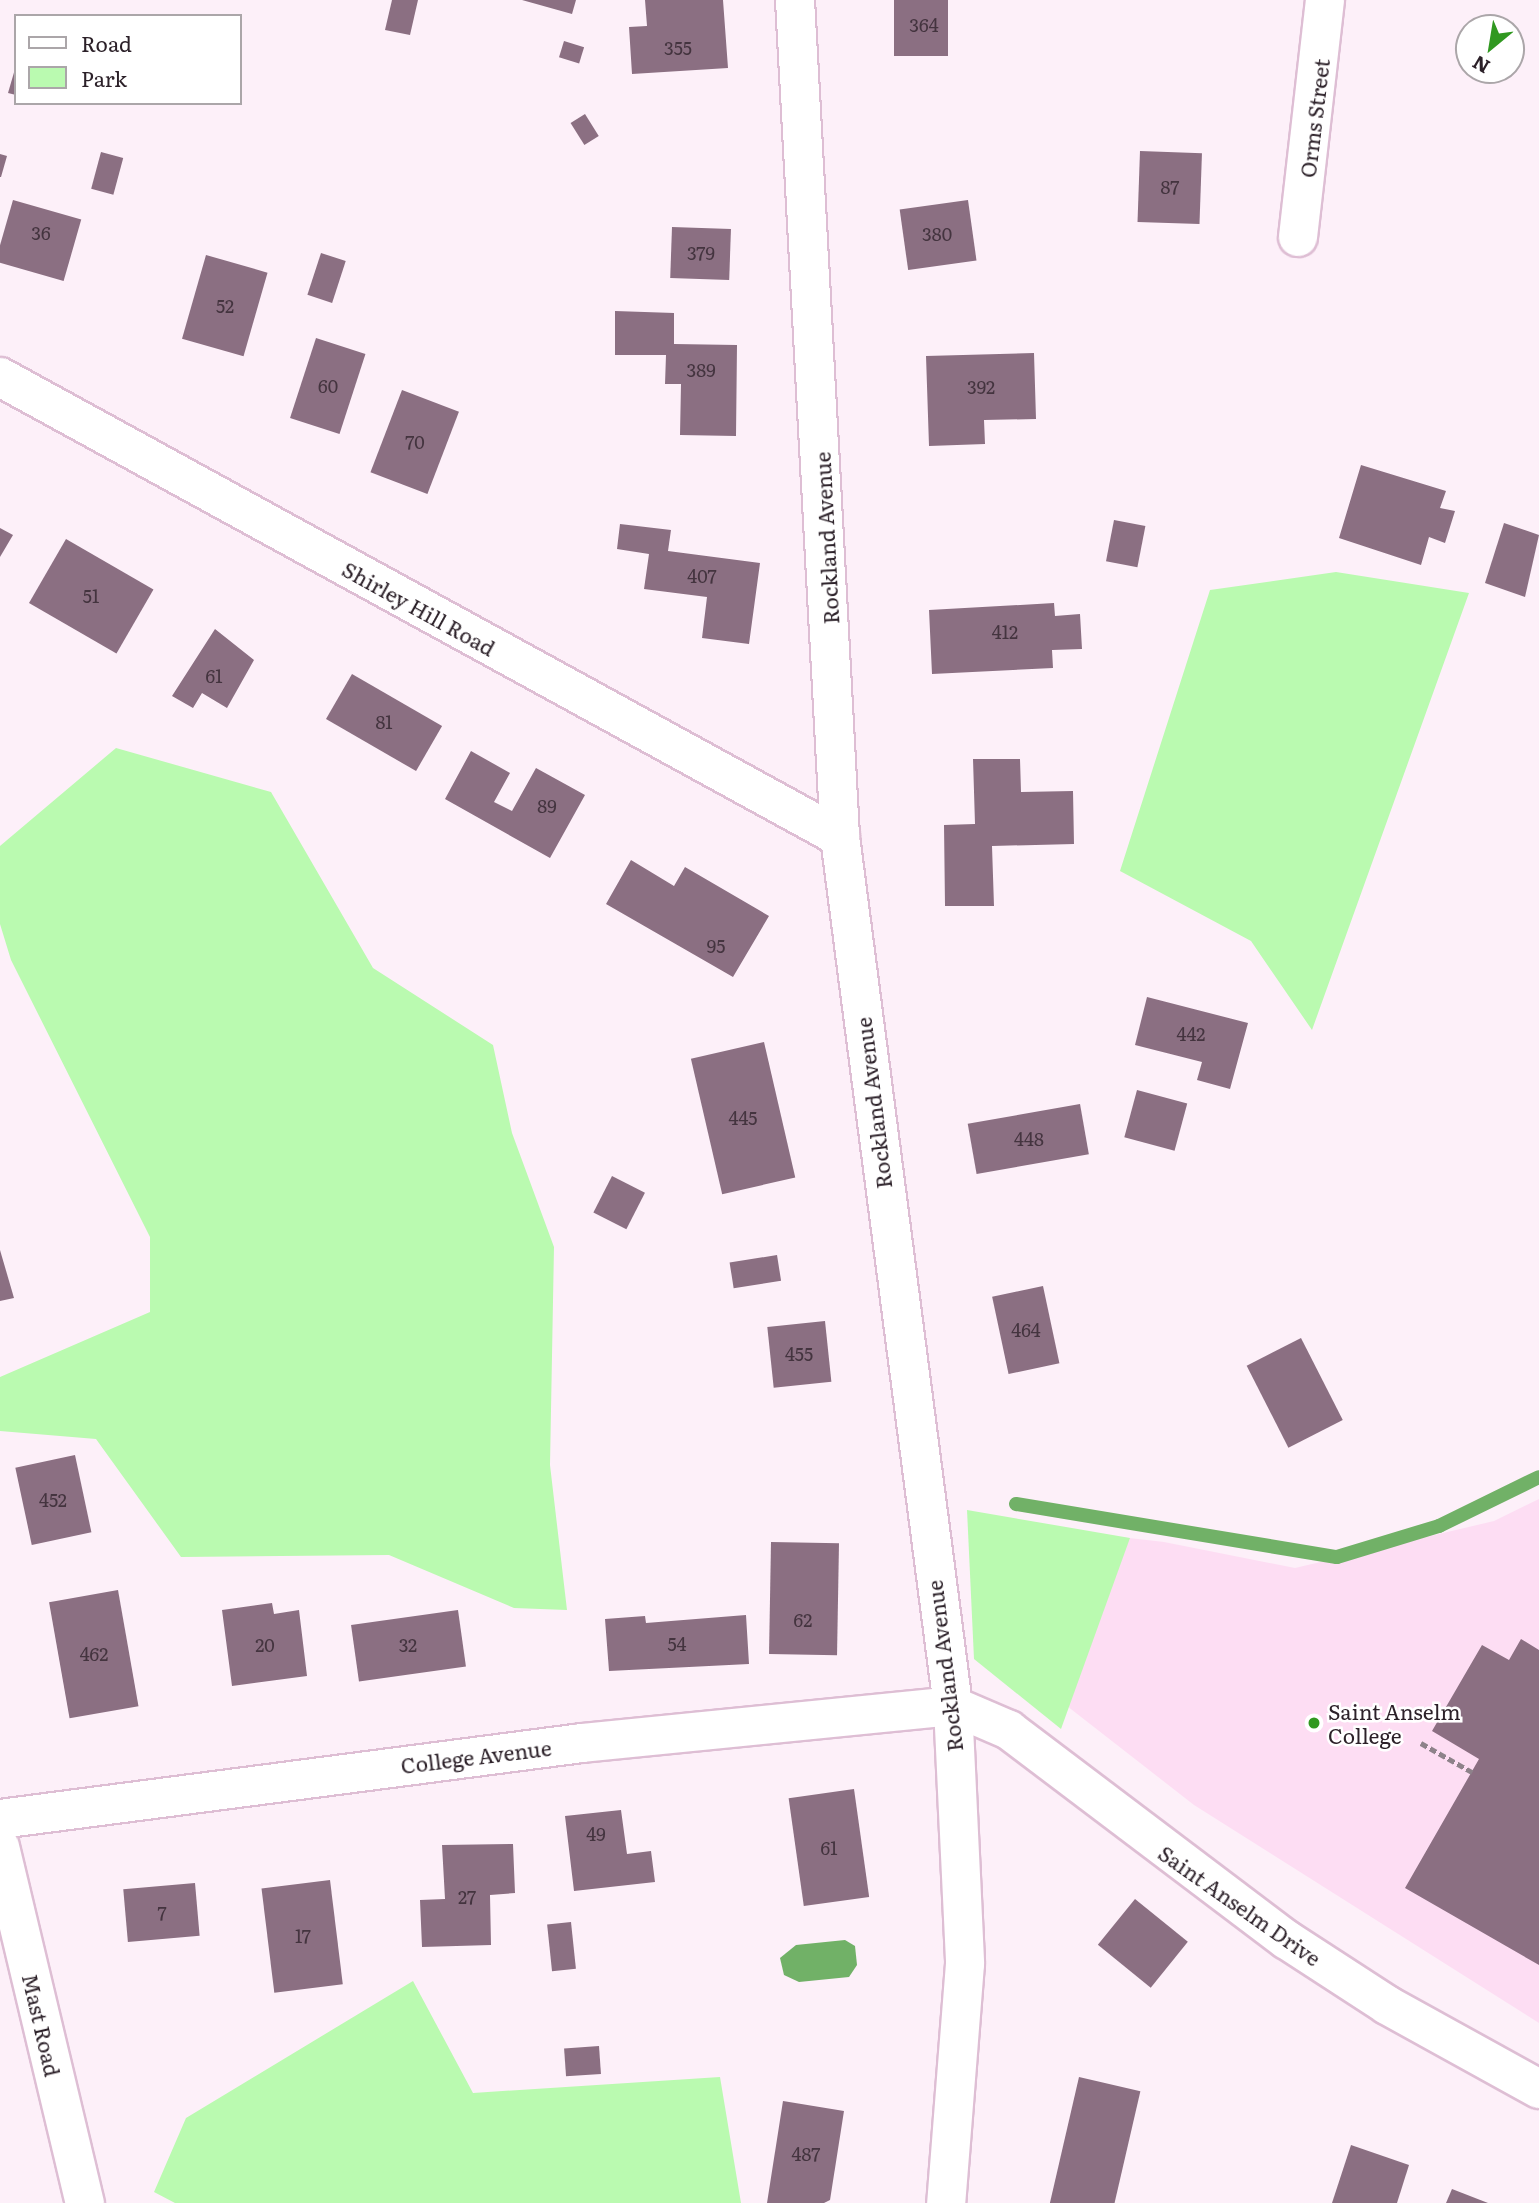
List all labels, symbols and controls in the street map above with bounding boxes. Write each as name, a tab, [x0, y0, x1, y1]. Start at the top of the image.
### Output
legend	[14, 14, 242, 105]
house number: 364	[909, 14, 939, 36]
north arrow	[1455, 14, 1525, 84]
text: Road	[81, 27, 132, 58]
house number: 355	[664, 37, 692, 59]
text: N	[1467, 49, 1494, 82]
street label: Orms Street	[1294, 57, 1334, 179]
text: Park	[81, 62, 127, 93]
house number: 87	[1161, 176, 1179, 198]
house number: 36	[31, 222, 51, 244]
house number: 380	[922, 223, 952, 245]
house number: 379	[687, 242, 715, 264]
house number: 52	[216, 295, 234, 317]
house number: 389	[686, 359, 716, 381]
house number: 60	[318, 375, 338, 397]
house number: 392	[967, 376, 995, 398]
house number: 70	[405, 431, 425, 453]
street label: Rockland Avenue	[809, 451, 843, 625]
street label: Shirley Hill Road	[338, 556, 500, 660]
house number: 407	[687, 565, 717, 587]
house number: 51	[83, 585, 99, 607]
house number: 412	[992, 621, 1018, 643]
house number: 61	[206, 665, 222, 687]
house number: 81	[375, 711, 393, 733]
house number: 89	[537, 795, 557, 817]
house number: 95	[707, 935, 725, 957]
street label: Rockland Avenue	[850, 1016, 896, 1190]
house number: 442	[1177, 1023, 1205, 1045]
house number: 445	[729, 1107, 757, 1129]
house number: 448	[1014, 1128, 1044, 1150]
house number: 464	[1011, 1319, 1041, 1341]
house number: 455	[785, 1343, 813, 1365]
house number: 452	[39, 1489, 67, 1511]
street label: Rockland Avenue	[921, 1579, 967, 1753]
house number: 62	[794, 1609, 812, 1631]
house number: 54	[667, 1633, 687, 1655]
house number: 20	[255, 1634, 275, 1656]
house number: 32	[399, 1634, 417, 1656]
house number: 462	[80, 1643, 108, 1665]
place label: Saint Anselm College	[1328, 1698, 1461, 1748]
marker: Saint Anselm College	[1306, 1715, 1322, 1731]
street label: College Avenue	[399, 1734, 553, 1778]
house number: 49	[586, 1823, 606, 1845]
house number: 61	[821, 1837, 837, 1859]
street label: Saint Anselm Drive	[1154, 1840, 1326, 1970]
house number: 27	[458, 1886, 476, 1908]
house number: 7	[157, 1902, 167, 1924]
house number: 17	[295, 1925, 311, 1947]
street label: Mast Road	[18, 1971, 66, 2079]
house number: 487	[792, 2143, 820, 2165]

